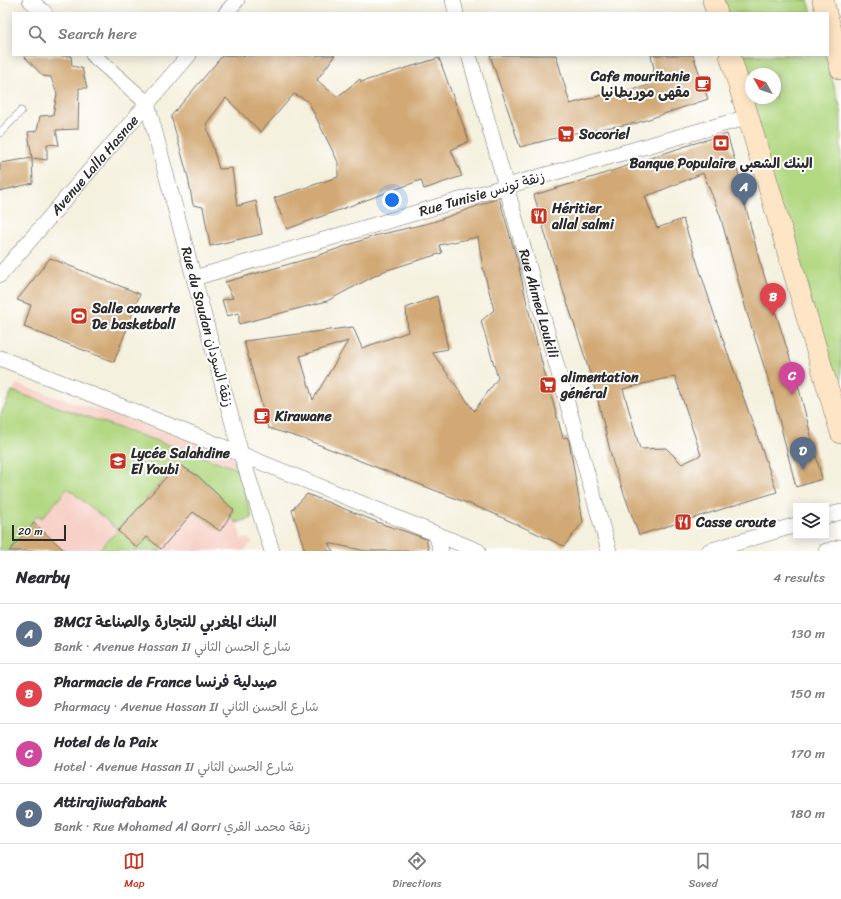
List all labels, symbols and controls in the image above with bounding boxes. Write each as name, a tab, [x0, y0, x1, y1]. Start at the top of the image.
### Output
search box	[12, 12, 829, 56]
text: Search here	[58, 21, 137, 47]
icon: search	[26, 23, 48, 45]
place label: Cafe mouritanie مقهى موريطانيا	[590, 64, 691, 105]
north arrow	[745, 68, 781, 104]
cafe icon: Cafe mouritanie مقهى موريطانيا	[693, 74, 713, 94]
street label: Avenue Lalla Hasnae	[43, 109, 145, 222]
place label: Socoriel	[578, 122, 631, 147]
supermarket icon: Socoriel	[556, 124, 576, 144]
bank icon: Banque Populaire البنك الشعبي	[711, 133, 731, 153]
place label: Banque Populaire البنك الشعبي	[629, 151, 813, 176]
street label: Rue Tunisie زنقة تونس	[416, 164, 548, 224]
pin: A	[731, 173, 757, 206]
your location	[382, 190, 402, 210]
place label: Héritier allal salmi	[551, 196, 615, 237]
restaurant icon: Héritier allal salmi	[529, 206, 549, 226]
street label: Rue du Soudan زنقة السودان	[174, 244, 240, 410]
street label: Rue Ahmed Loukili	[512, 246, 567, 362]
pin: B	[760, 283, 786, 316]
place label: Salle couverte De basketball	[91, 296, 180, 337]
sports icon: Salle couverte De basketball	[69, 306, 89, 326]
pin: C	[779, 362, 805, 395]
place label: alimentation général	[559, 365, 639, 406]
supermarket icon: alimentation général	[538, 375, 558, 395]
place label: Kirawane	[274, 404, 332, 429]
cafe icon: Kirawane	[252, 406, 272, 426]
pin: D	[790, 437, 816, 470]
place label: Lycée Salahdine El Youbi	[131, 441, 231, 482]
school or university icon: Lycée Salahdine El Youbi	[108, 451, 128, 471]
map controls	[793, 503, 829, 539]
button: layers	[793, 503, 829, 539]
place label: Casse croute	[695, 510, 777, 535]
restaurant icon: Casse croute	[673, 512, 693, 532]
text: 20 m	[18, 522, 43, 541]
scale bar	[12, 523, 66, 542]
text: Nearby	[16, 562, 70, 592]
text: 4 results	[773, 566, 825, 589]
text: BMCI البنك المغربي للتجارة والصناعة	[54, 609, 277, 635]
text: A	[25, 622, 33, 645]
text: 130 m	[791, 622, 825, 645]
text: Bank · Avenue Hassan II شارع الحسن الثاني	[54, 635, 291, 658]
text: Pharmacie de France صيدلية فرنسا	[54, 669, 277, 695]
text: B	[25, 682, 33, 705]
text: 150 m	[790, 682, 825, 705]
text: Pharmacy · Avenue Hassan II شارع الحسن الثاني	[54, 695, 319, 718]
text: Hotel de la Paix	[54, 729, 158, 755]
text: C	[25, 742, 33, 765]
text: 170 m	[790, 742, 825, 765]
text: Hotel · Avenue Hassan II شارع الحسن الثاني	[54, 755, 294, 778]
text: Attirajiwafabank	[54, 789, 167, 815]
text: D	[25, 802, 33, 825]
text: 180 m	[790, 802, 825, 825]
text: Bank · Rue Mohamed Al Qorri زنقة محمد القري	[54, 815, 310, 838]
tab: Map	[123, 850, 145, 893]
tab: Directions	[392, 850, 442, 893]
tab: Saved	[689, 850, 718, 893]

